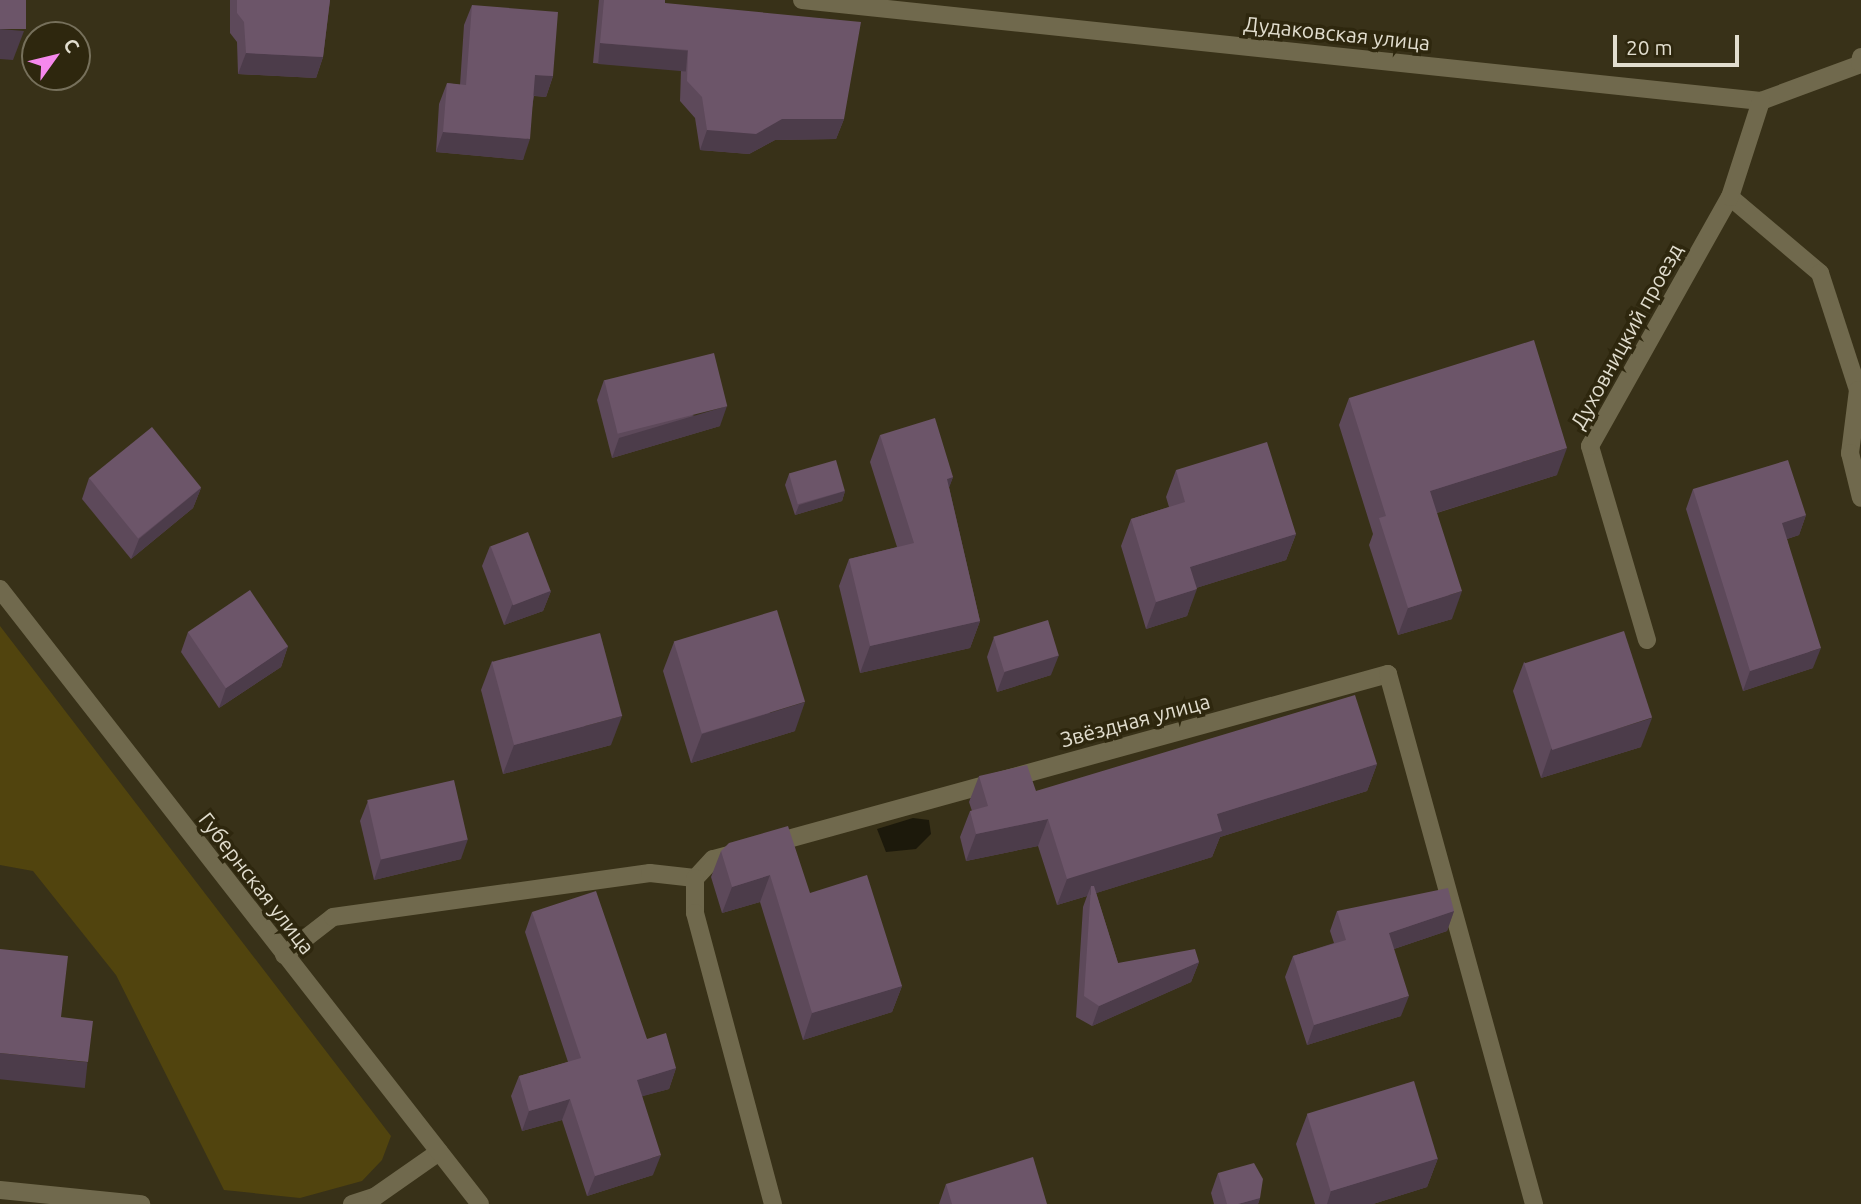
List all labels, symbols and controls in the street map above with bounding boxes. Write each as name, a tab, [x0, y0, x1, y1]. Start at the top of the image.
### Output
street label: Дудаковская улица	[1243, 11, 1431, 55]
north arrow	[21, 21, 91, 91]
scale bar	[1616, 21, 1742, 65]
text: С	[59, 34, 84, 57]
text: 20 m	[1626, 35, 1673, 59]
street label: Духовницкий проезд	[1565, 239, 1687, 433]
street label: Звёздная улица	[1057, 688, 1213, 752]
street label: Губернская улица	[194, 807, 320, 959]

